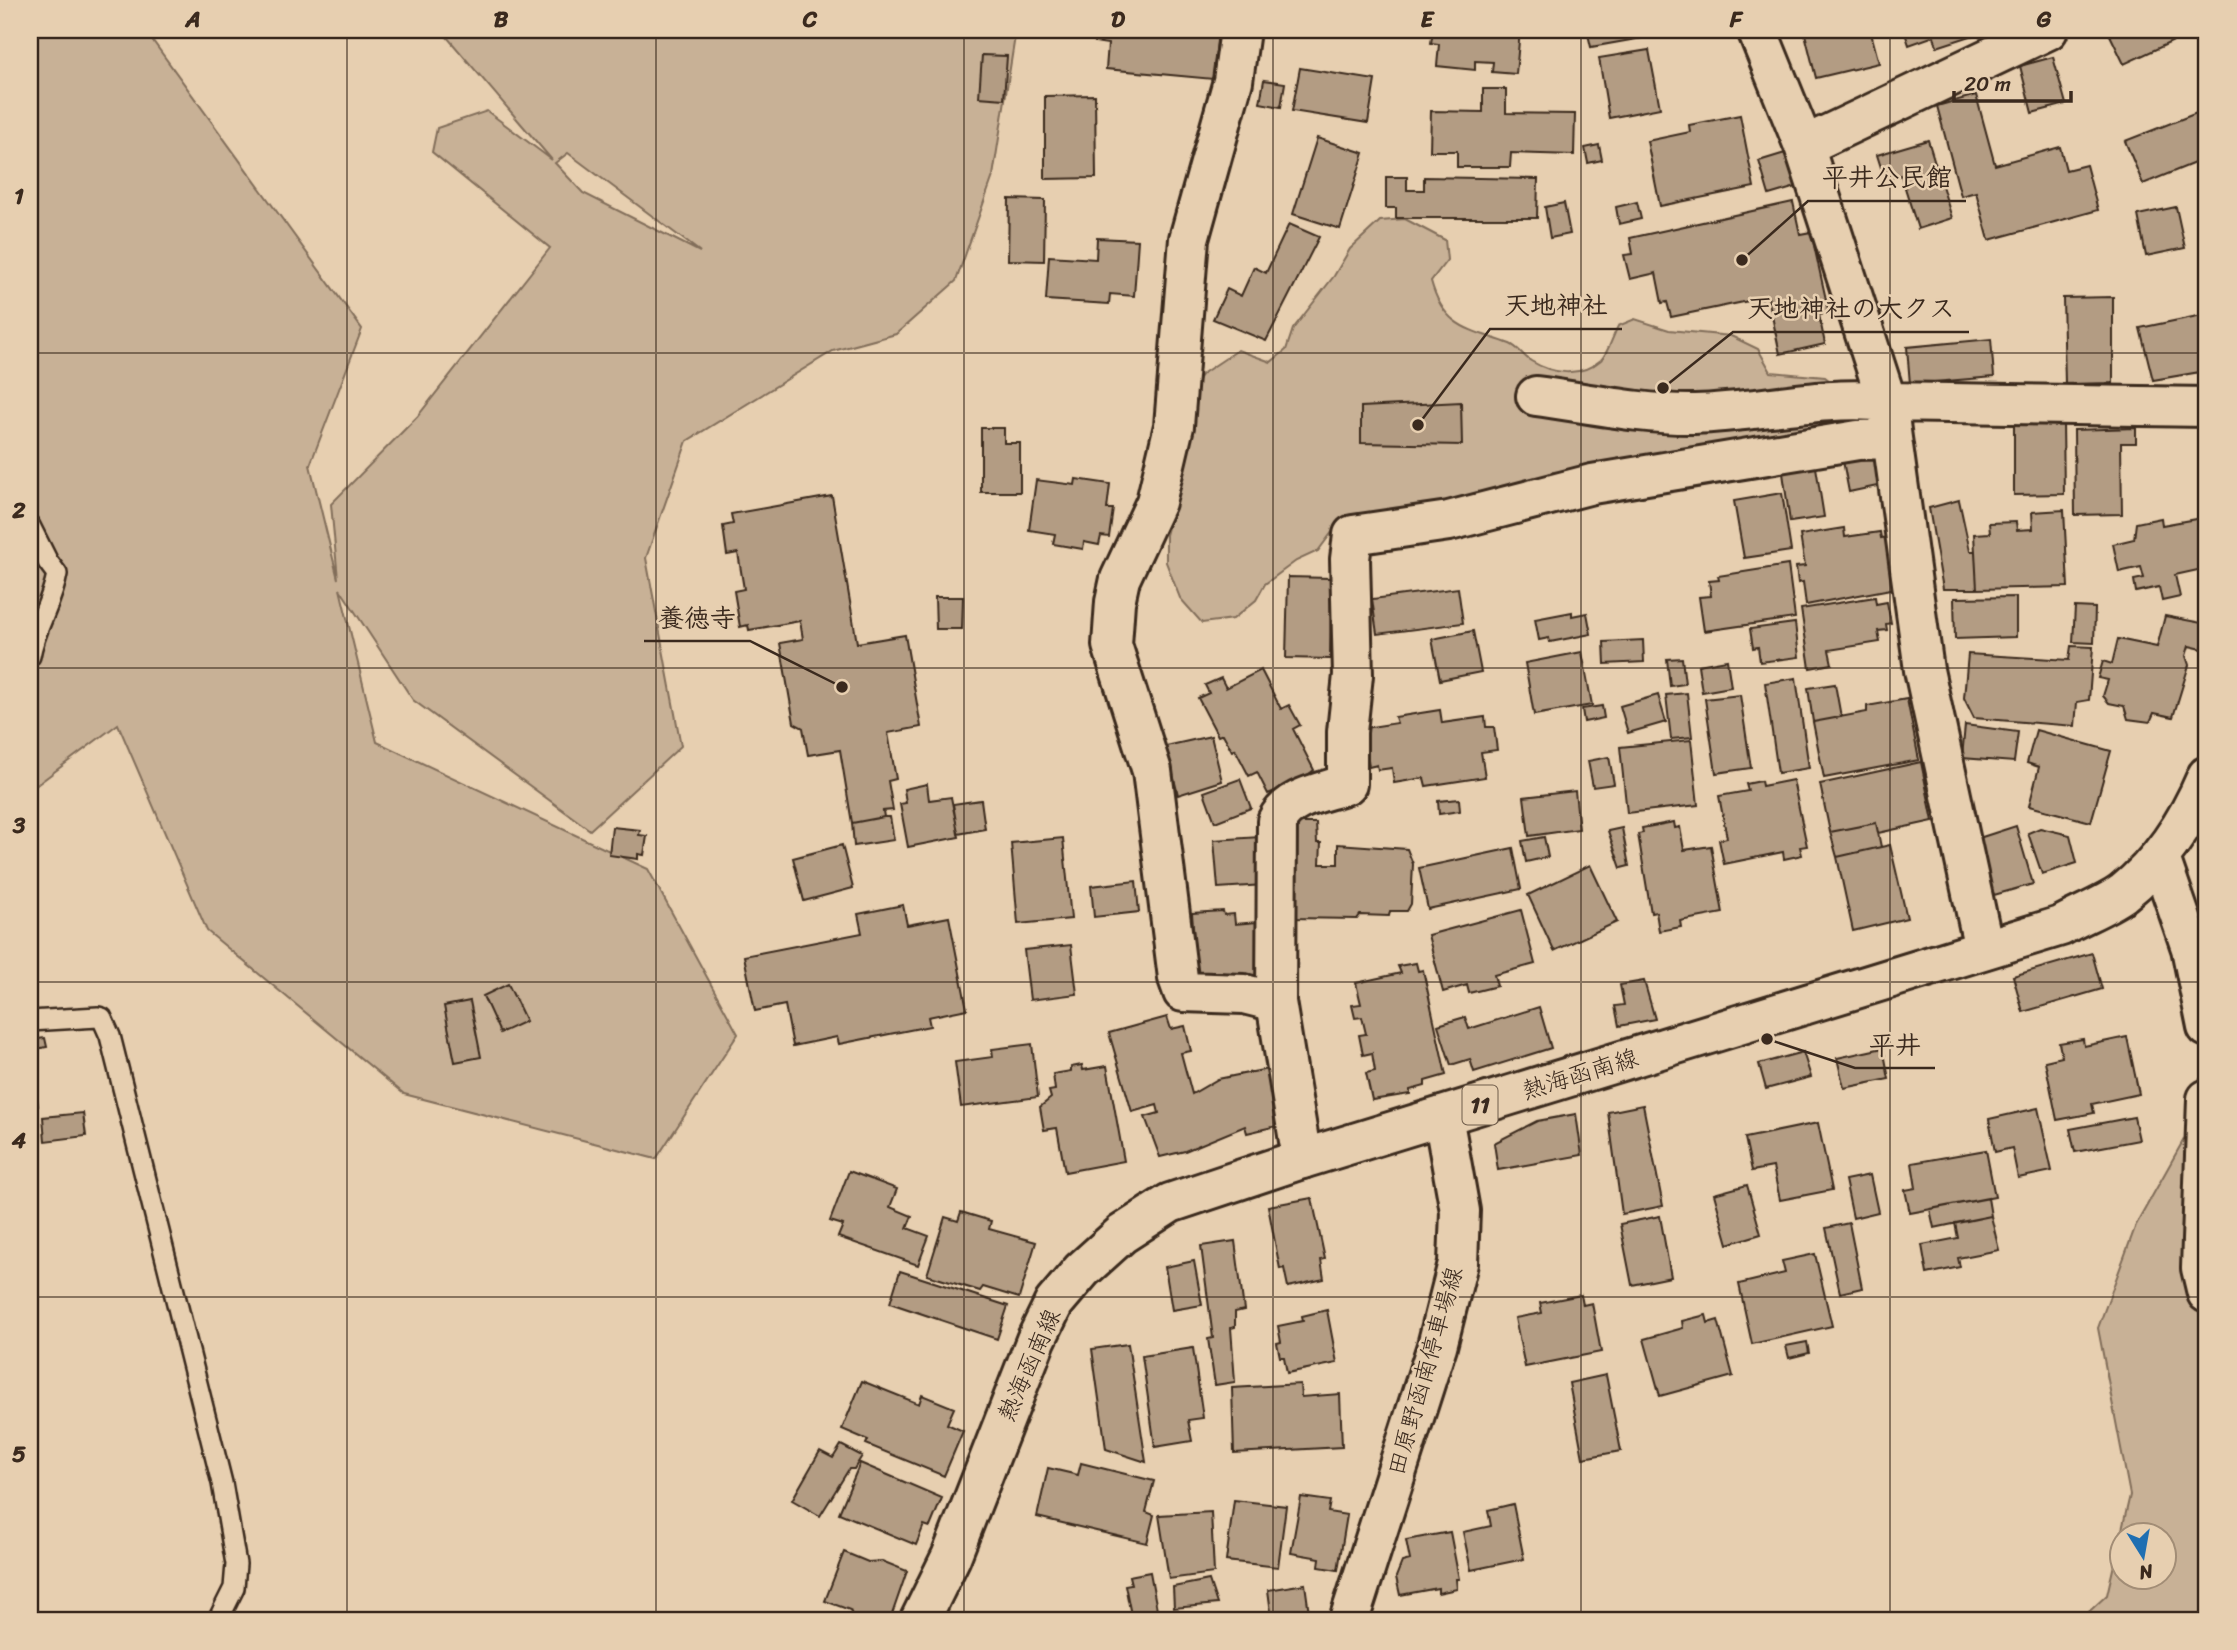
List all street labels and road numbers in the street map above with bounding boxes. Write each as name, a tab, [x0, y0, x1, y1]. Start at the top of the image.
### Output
street label: 熱海函南線	[1516, 1036, 1644, 1112]
road number: 11	[1462, 1086, 1498, 1124]
street label: 田原野函南停車場線	[1375, 1261, 1475, 1481]
street label: 熱海函南線	[985, 1302, 1073, 1428]

